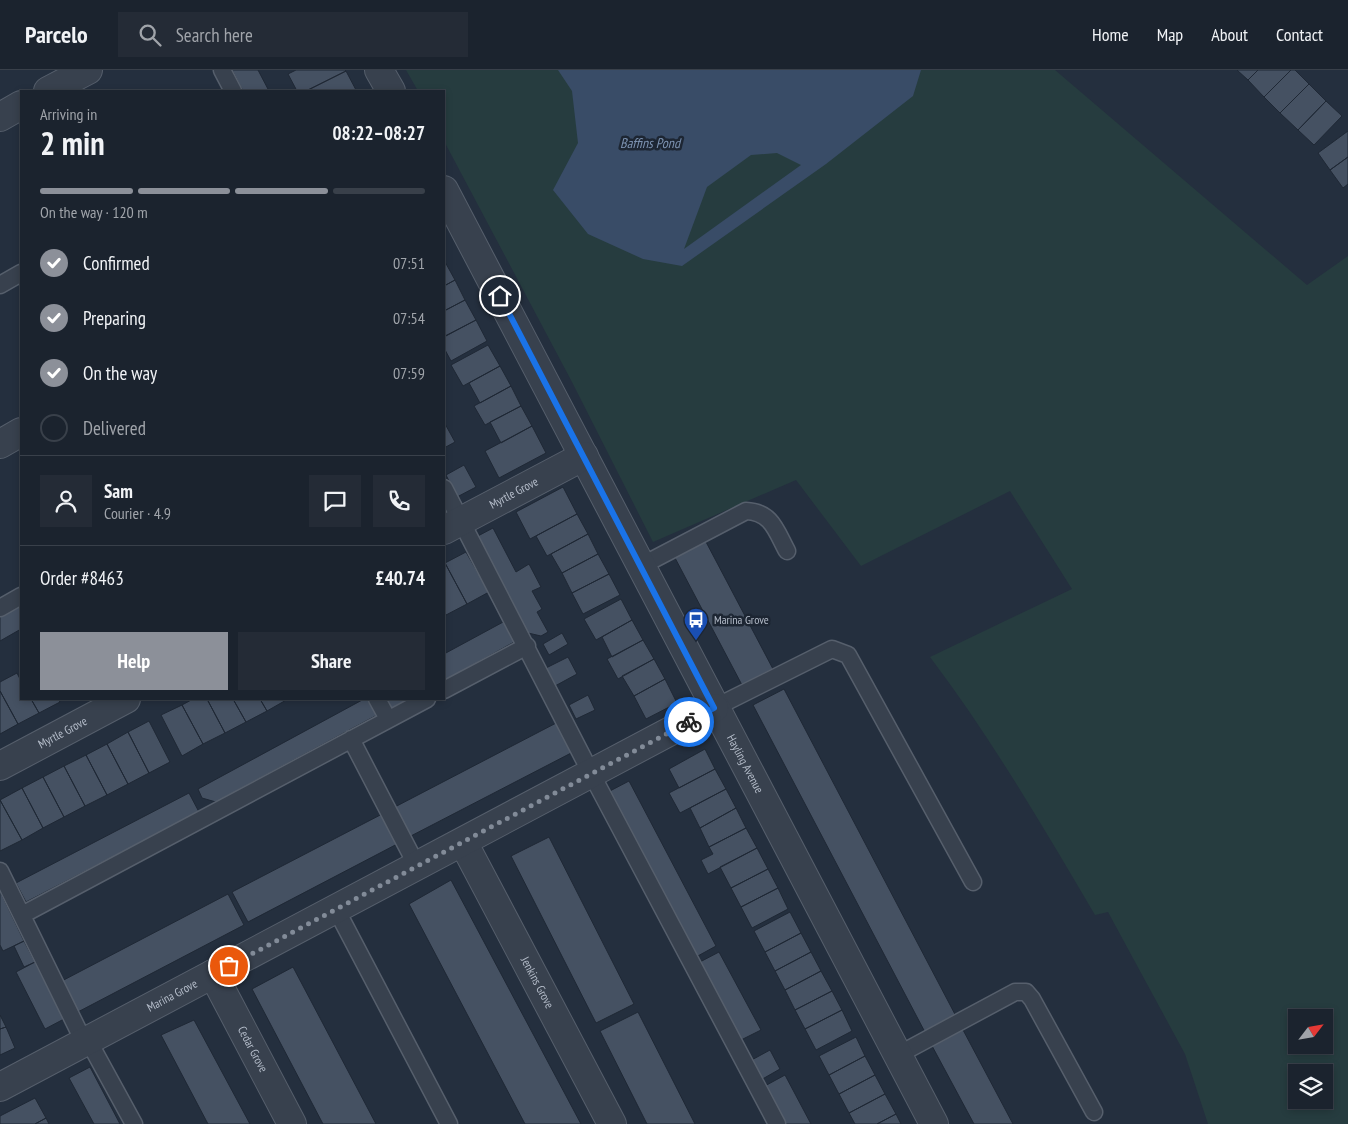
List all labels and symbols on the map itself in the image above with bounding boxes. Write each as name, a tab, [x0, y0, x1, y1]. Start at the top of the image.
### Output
water label: Baffins Pond	[620, 134, 682, 152]
pin	[479, 275, 521, 317]
street label: Myrtle Grove	[487, 474, 541, 512]
bus stop icon: Marina Grove	[683, 607, 709, 641]
place label: Marina Grove	[714, 612, 769, 627]
courier	[664, 697, 714, 747]
street label: Myrtle Grove	[35, 713, 90, 751]
street label: Hayling Avenue	[724, 732, 767, 796]
pin	[208, 945, 250, 987]
street label: Jenkins Grove	[517, 953, 557, 1011]
street label: Marina Grove	[144, 976, 200, 1015]
north arrow	[1288, 1009, 1332, 1054]
street label: Cedar Grove	[235, 1023, 271, 1075]

